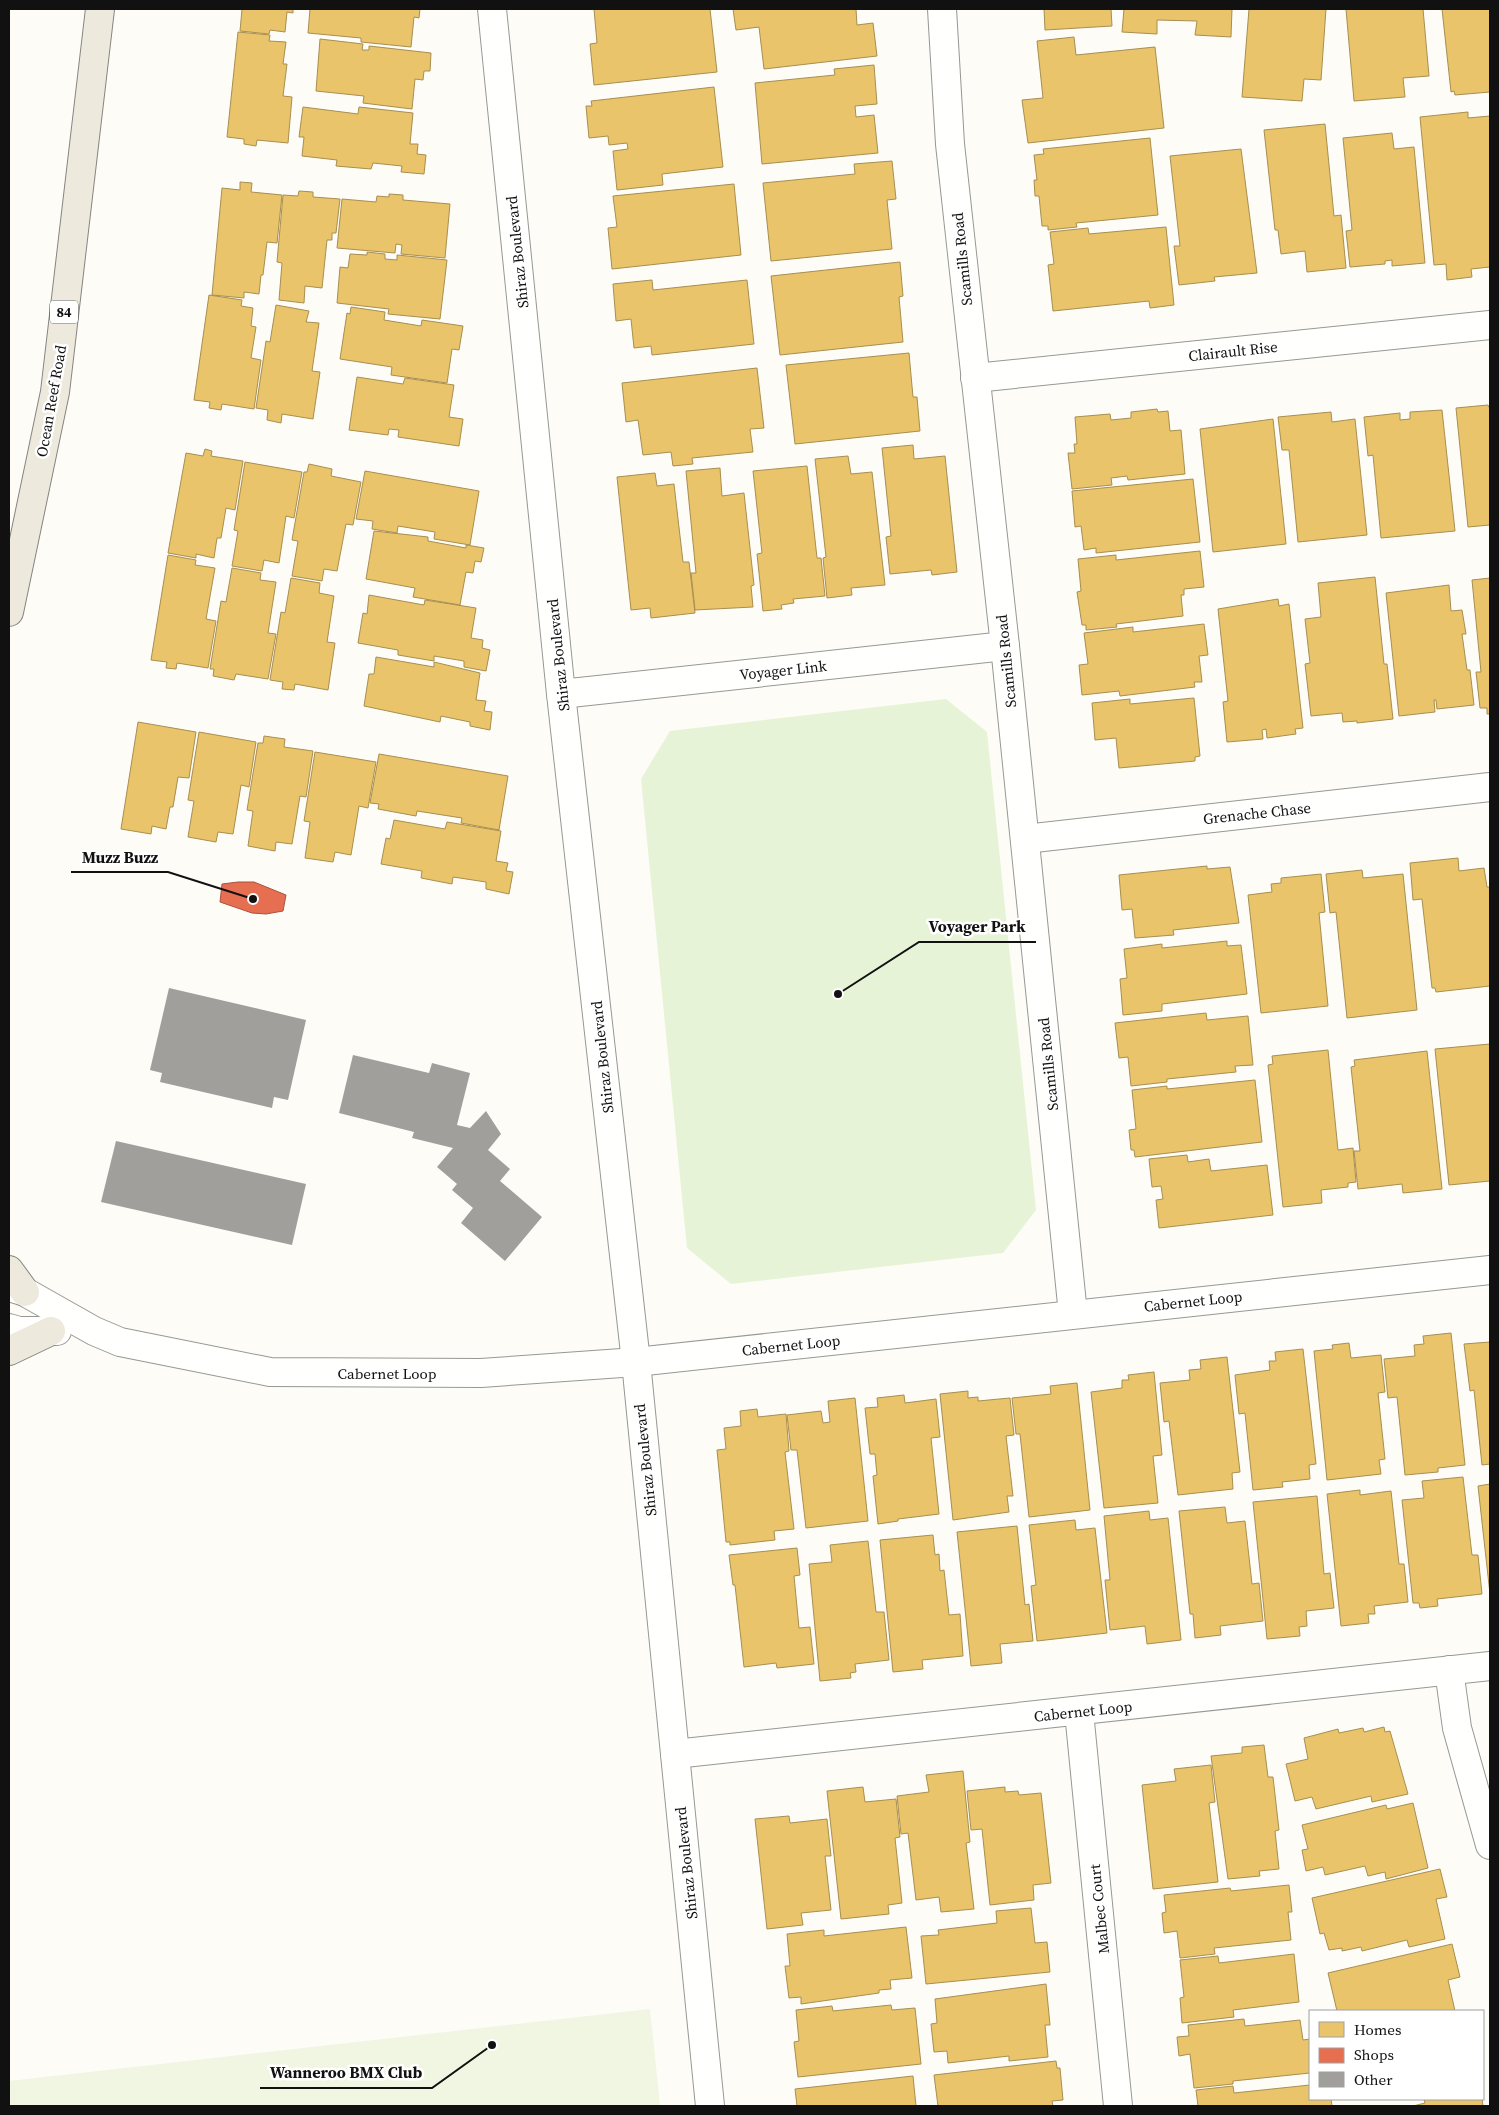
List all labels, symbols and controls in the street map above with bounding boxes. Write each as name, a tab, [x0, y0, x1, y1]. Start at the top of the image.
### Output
street label: Shiraz Boulevard	[501, 194, 533, 309]
street label: Scamills Road	[947, 211, 977, 307]
road number: 84	[50, 300, 78, 324]
street label: Clairault Rise	[1187, 336, 1279, 366]
street label: Ocean Reef Road	[31, 343, 71, 459]
street label: Shiraz Boulevard	[542, 597, 574, 712]
street label: Scamills Road	[991, 613, 1021, 709]
street label: Voyager Link	[738, 655, 829, 685]
street label: Grenache Chase	[1202, 797, 1312, 829]
callout: Muzz Buzz	[71, 841, 168, 872]
text: Muzz Buzz	[82, 846, 159, 868]
callout: Voyager Park	[919, 911, 1036, 942]
text: Voyager Park	[929, 915, 1026, 937]
street label: Shiraz Boulevard	[586, 999, 618, 1114]
street label: Scamills Road	[1033, 1016, 1063, 1112]
street label: Cabernet Loop	[1143, 1285, 1244, 1317]
street label: Cabernet Loop	[741, 1329, 842, 1361]
street label: Cabernet Loop	[338, 1363, 437, 1384]
street label: Shiraz Boulevard	[629, 1402, 661, 1517]
street label: Cabernet Loop	[1033, 1695, 1134, 1727]
street label: Shiraz Boulevard	[670, 1805, 702, 1920]
street label: Malbec Court	[1084, 1863, 1114, 1955]
legend	[1309, 2010, 1484, 2100]
text: Homes	[1354, 2019, 1401, 2040]
text: Shops	[1354, 2044, 1394, 2065]
callout: Wanneroo BMX Club	[260, 2057, 432, 2088]
text: Wanneroo BMX Club	[270, 2061, 423, 2083]
text: Other	[1354, 2069, 1393, 2090]

